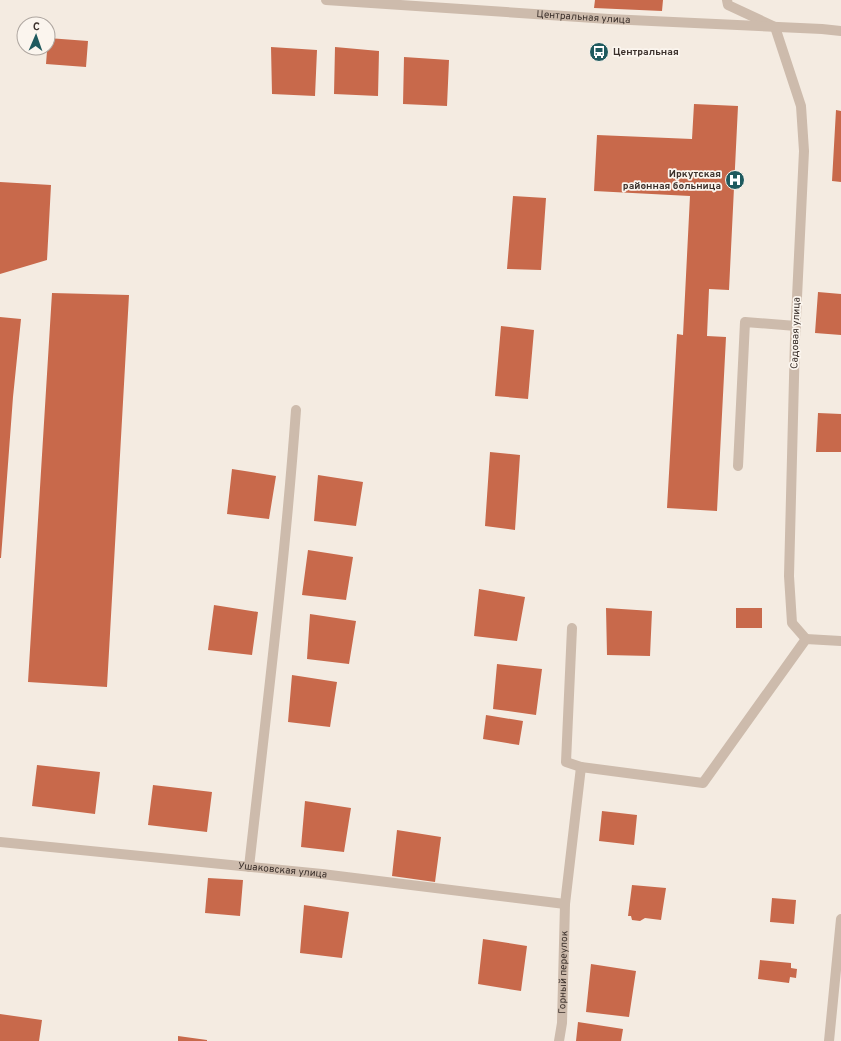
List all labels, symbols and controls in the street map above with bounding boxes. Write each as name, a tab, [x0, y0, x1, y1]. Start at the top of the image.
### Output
street label: Центральная улица	[536, 8, 631, 26]
north arrow	[16, 16, 56, 56]
text: С	[33, 20, 40, 34]
bus stop icon: Центральная	[588, 41, 610, 63]
place label: Центральная	[613, 46, 679, 59]
place label: Иркутская районная больница	[623, 168, 721, 193]
hospital icon: Иркутская районная больница	[724, 169, 746, 191]
street label: Садовая улица	[788, 297, 804, 369]
street label: Ушаковская улица	[237, 859, 328, 881]
street label: Горный переулок	[556, 930, 571, 1014]

